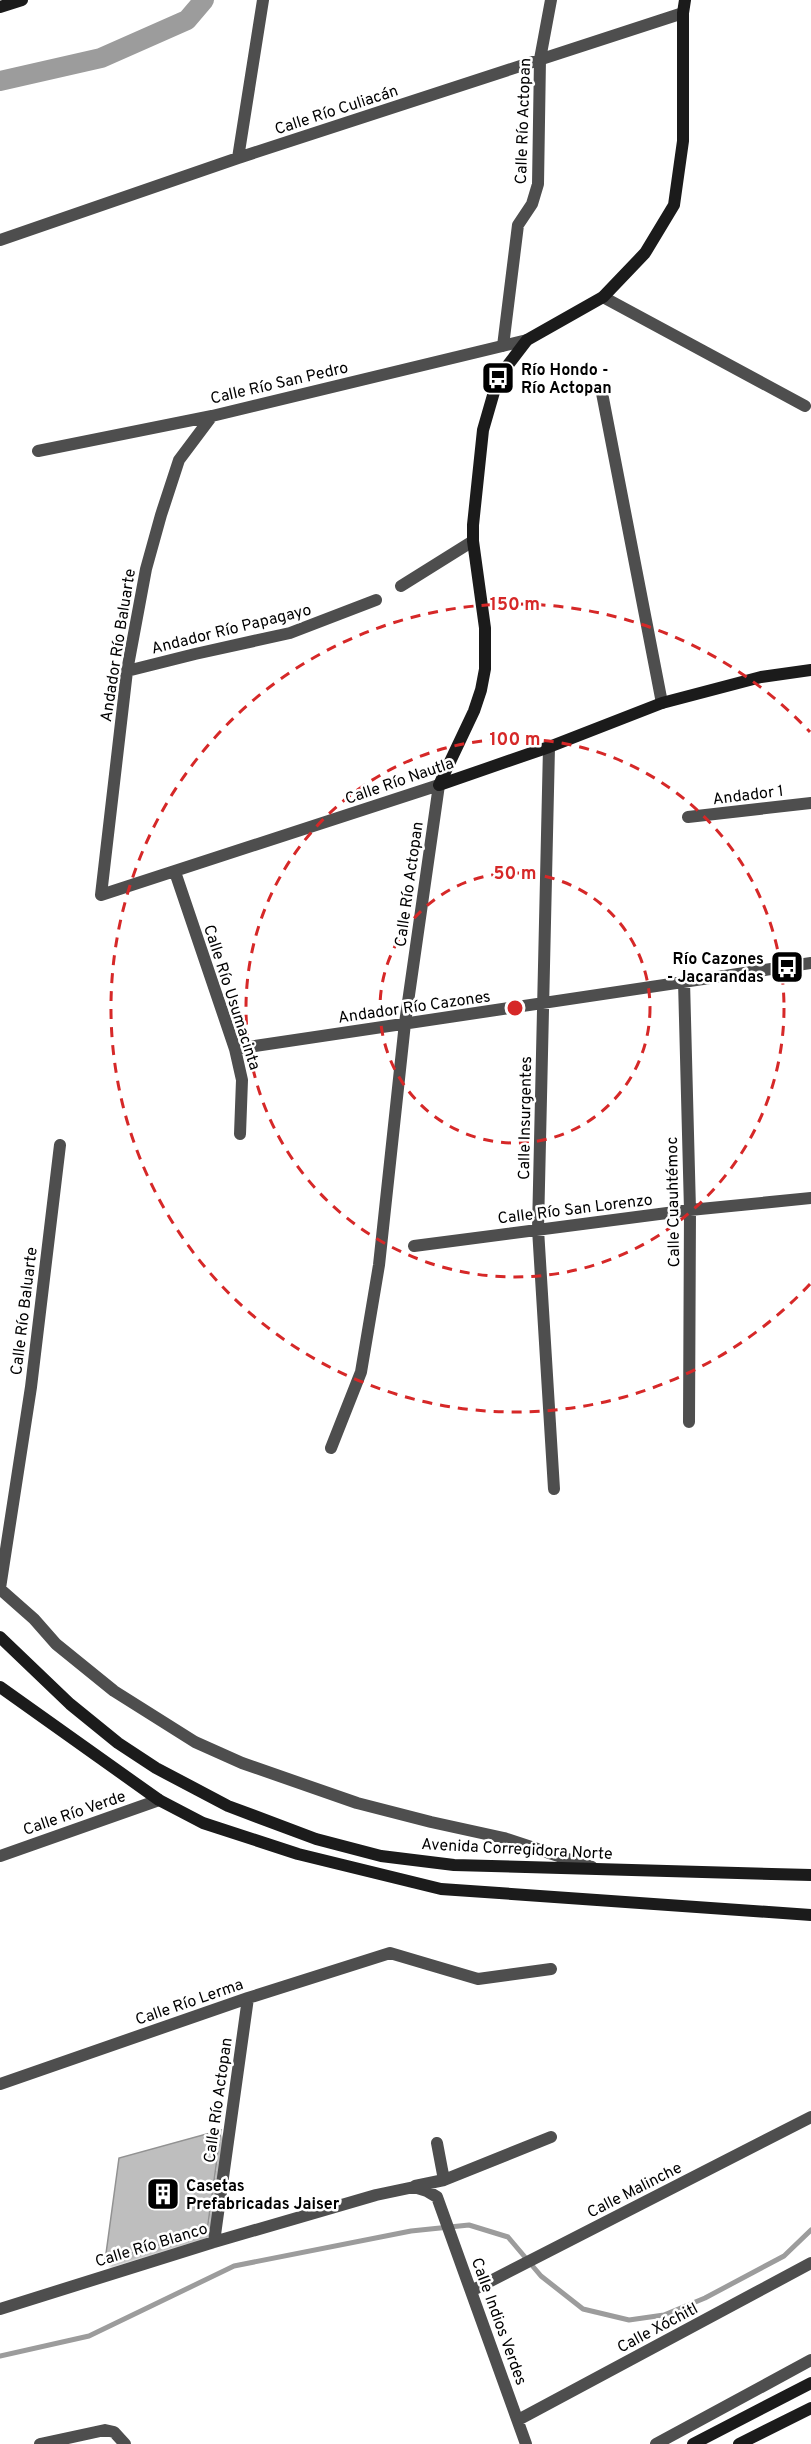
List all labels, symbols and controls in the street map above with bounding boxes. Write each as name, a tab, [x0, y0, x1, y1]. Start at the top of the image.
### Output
street label: Calle Río Actopan	[512, 58, 536, 185]
street label: Calle Río Culiacán	[272, 82, 401, 140]
street label: Calle Río San Pedro	[209, 358, 350, 410]
bus stop icon: Río Hondo - Río Actopan	[480, 360, 516, 396]
place label: Río Hondo - Río Actopan	[521, 361, 612, 399]
street label: Andador Río Baluarte	[97, 567, 141, 723]
text: 150 m	[490, 594, 540, 617]
street label: Andador Río Papagayo	[149, 600, 314, 659]
text: 100 m	[489, 729, 541, 752]
street label: Calle Río Nautla	[343, 754, 457, 810]
street label: Andador 1	[712, 782, 785, 810]
street label: Calle Río Actopan	[391, 820, 429, 948]
text: 50 m	[493, 863, 537, 886]
street label: Calle Río Usumacinta	[198, 922, 264, 1073]
bus stop icon: Río Cazones - Jacarandas	[769, 949, 805, 985]
place label: Río Cazones - Jacarandas	[667, 950, 764, 988]
street label: Andador Río Cazones	[337, 987, 492, 1029]
centre of rings	[505, 998, 525, 1018]
street label: Calle Insurgentes	[515, 1056, 537, 1180]
street label: Calle Cuauhtémoc	[663, 1136, 685, 1267]
street label: Calle Río San Lorenzo	[497, 1191, 654, 1229]
street label: Calle Río Baluarte	[7, 1246, 43, 1376]
street label: Calle Río Verde	[21, 1787, 129, 1841]
street label: Avenida Corregidora Norte	[421, 1835, 613, 1865]
street label: Calle Río Lerma	[133, 1975, 246, 2031]
street label: Calle Río Actopan	[200, 2036, 238, 2164]
street label: Calle Malinche	[584, 2158, 686, 2223]
building icon: Casetas Prefabricadas Jaiser	[145, 2176, 181, 2212]
place label: Casetas Prefabricadas Jaiser	[186, 2177, 340, 2215]
street label: Calle Río Blanco	[93, 2219, 210, 2273]
street label: Calle Indios Verdes	[466, 2255, 530, 2388]
street label: Calle Xóchitl	[614, 2299, 702, 2358]

